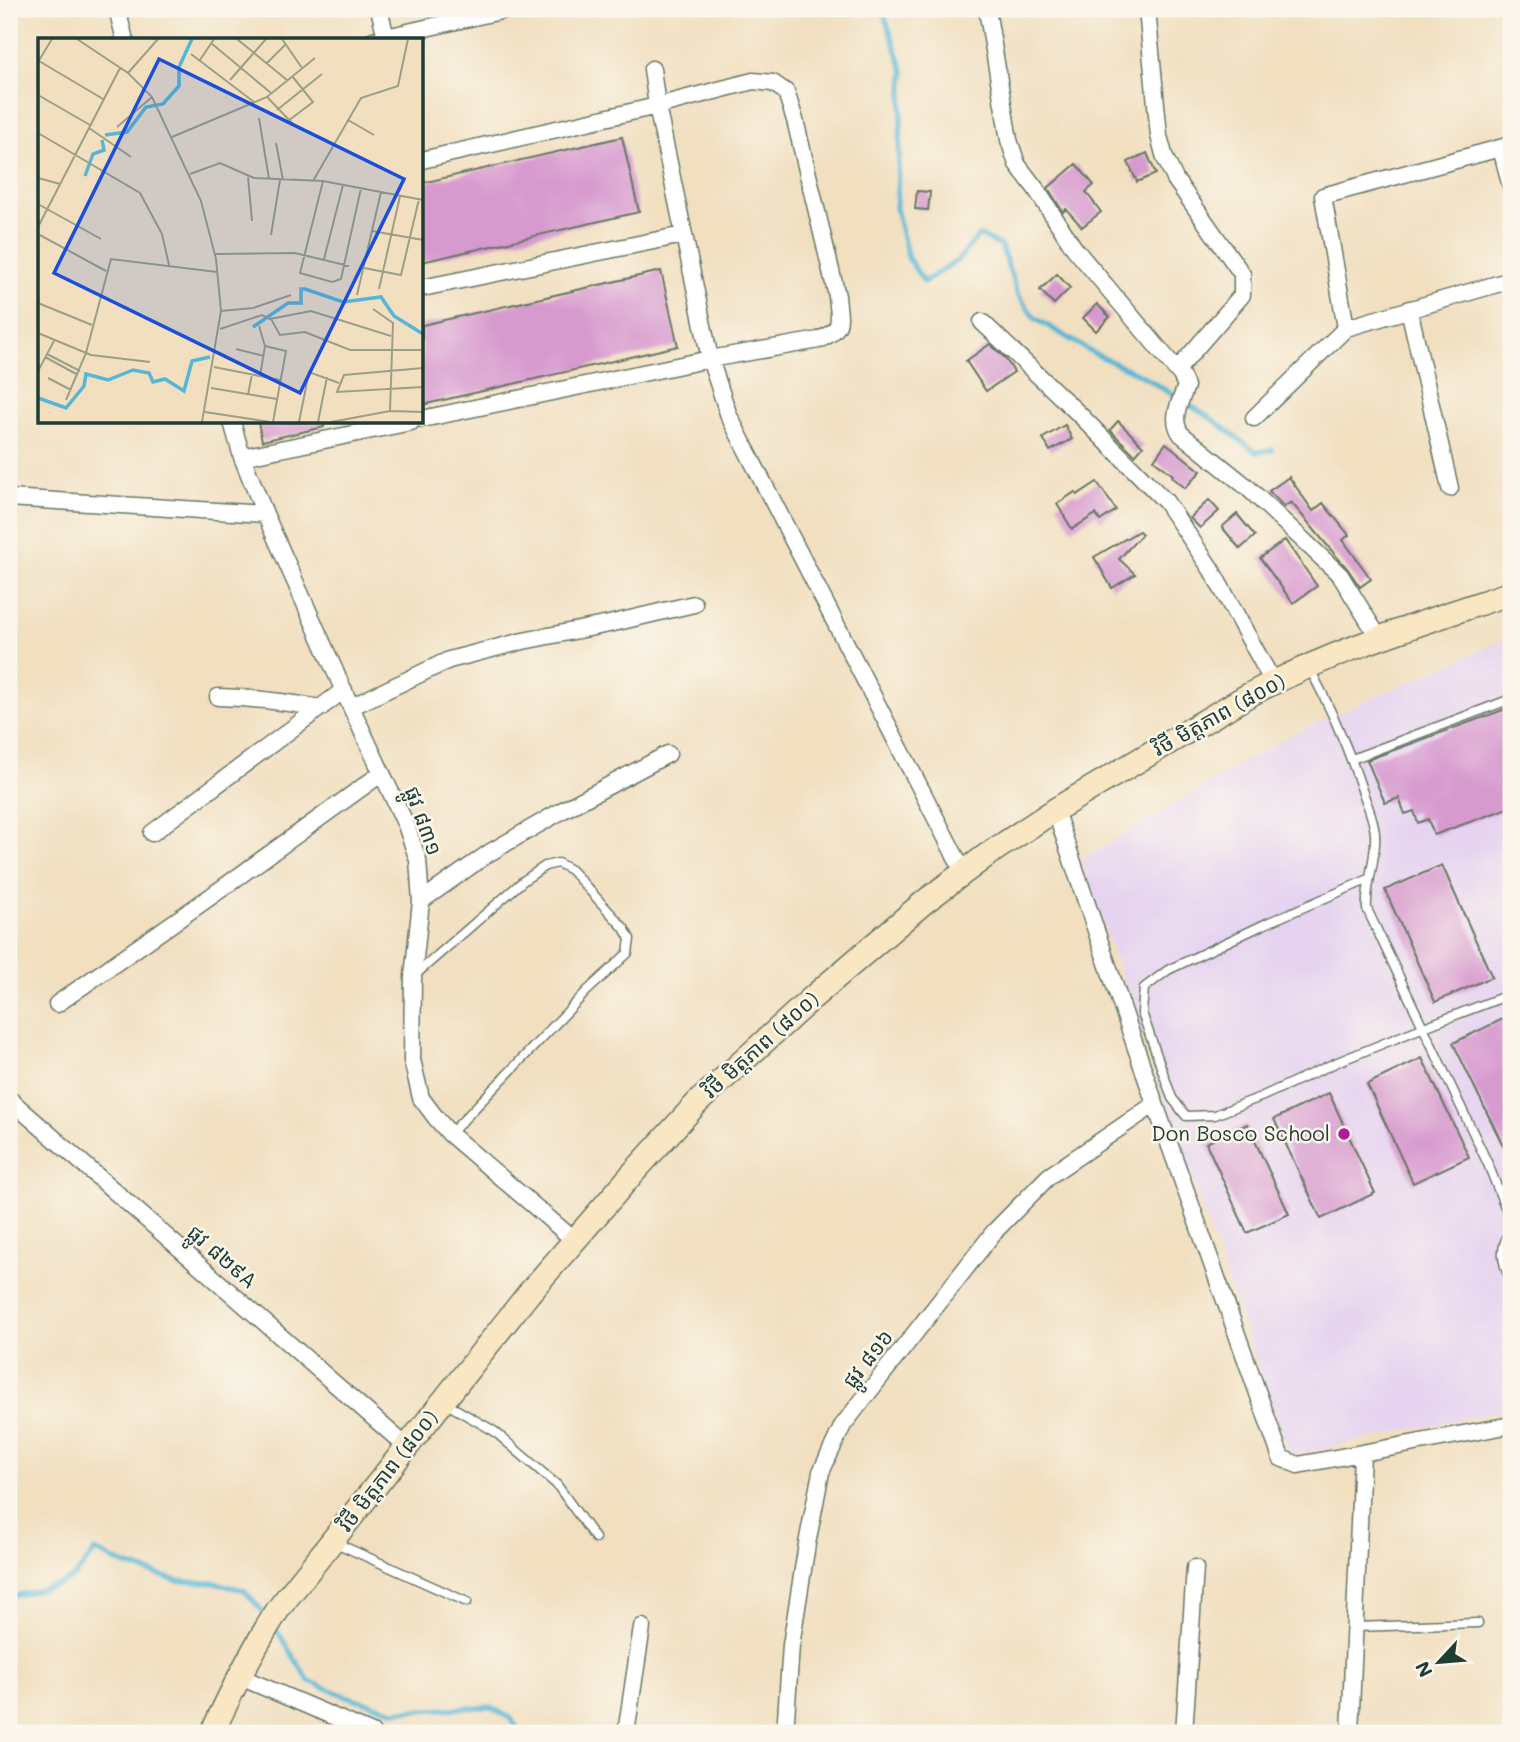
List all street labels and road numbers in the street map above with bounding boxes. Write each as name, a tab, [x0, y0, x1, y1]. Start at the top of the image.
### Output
street label: វិថី មិត្តភាព (៨០០)	[1147, 666, 1290, 763]
street label: ផ្លូវ ៨៣១	[393, 782, 449, 861]
street label: វិថី មិត្តភាព (៨០០)	[696, 985, 825, 1105]
street label: ផ្លូវ ៨២៩A	[178, 1218, 264, 1299]
street label: ផ្លូវ ៨១៦	[836, 1323, 904, 1397]
street label: វិថី មិត្តភាព (៨០០)	[330, 1404, 444, 1538]

